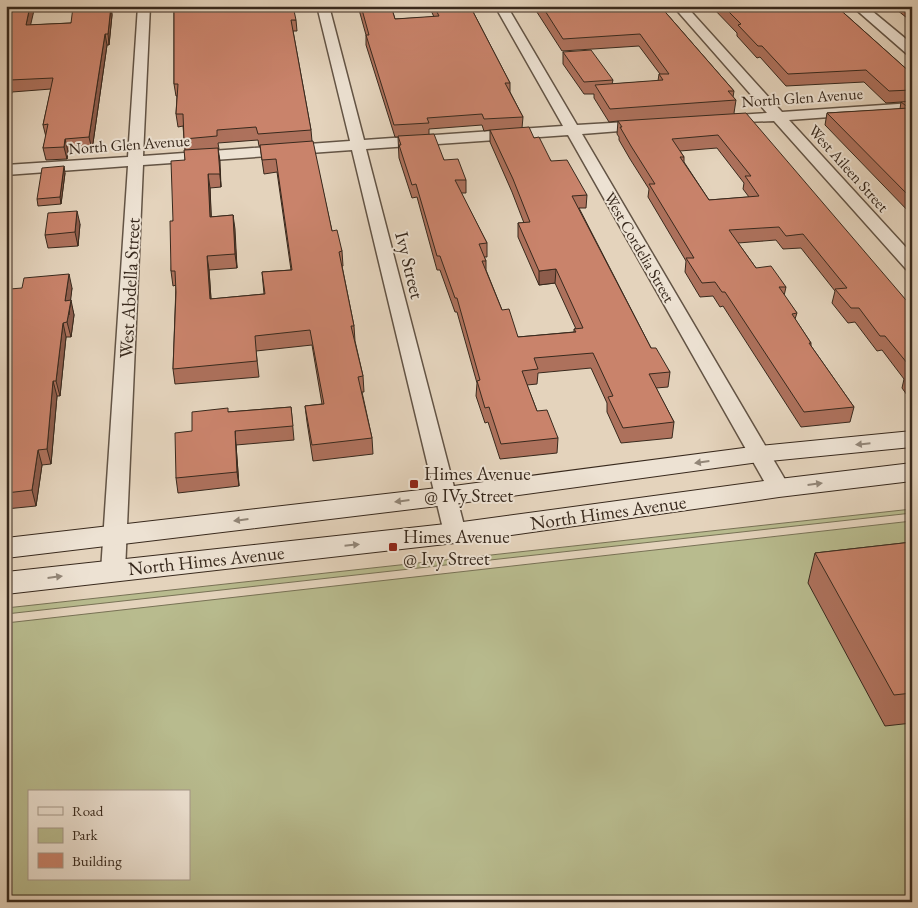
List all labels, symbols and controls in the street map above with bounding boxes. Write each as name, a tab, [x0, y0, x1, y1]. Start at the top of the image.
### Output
street label: North Glen Avenue	[741, 83, 863, 112]
street label: West Aileen Street	[804, 120, 893, 216]
street label: North Glen Avenue	[68, 130, 190, 159]
street label: West Cordelia Street	[599, 188, 680, 306]
street label: West Abdella Street	[113, 217, 146, 359]
street label: Ivy Street	[389, 229, 430, 301]
one-way arrow	[855, 440, 871, 448]
one-way arrow	[693, 458, 709, 466]
place label: Himes Avenue @ IVy Street	[424, 461, 531, 508]
marker: Himes Avenue @ IVy Street	[408, 478, 420, 490]
one-way arrow	[808, 480, 824, 488]
street label: North Himes Avenue	[529, 489, 688, 536]
one-way arrow	[394, 497, 410, 505]
one-way arrow	[232, 516, 248, 524]
place label: Himes Avenue @ Ivy Street	[403, 524, 510, 571]
street label: North Himes Avenue	[127, 540, 285, 581]
one-way arrow	[344, 541, 360, 549]
marker: Himes Avenue @ Ivy Street	[387, 541, 399, 553]
one-way arrow	[47, 573, 63, 581]
legend	[28, 790, 190, 880]
text: Road	[72, 801, 104, 820]
text: Park	[72, 825, 99, 844]
text: Building	[72, 851, 122, 870]

